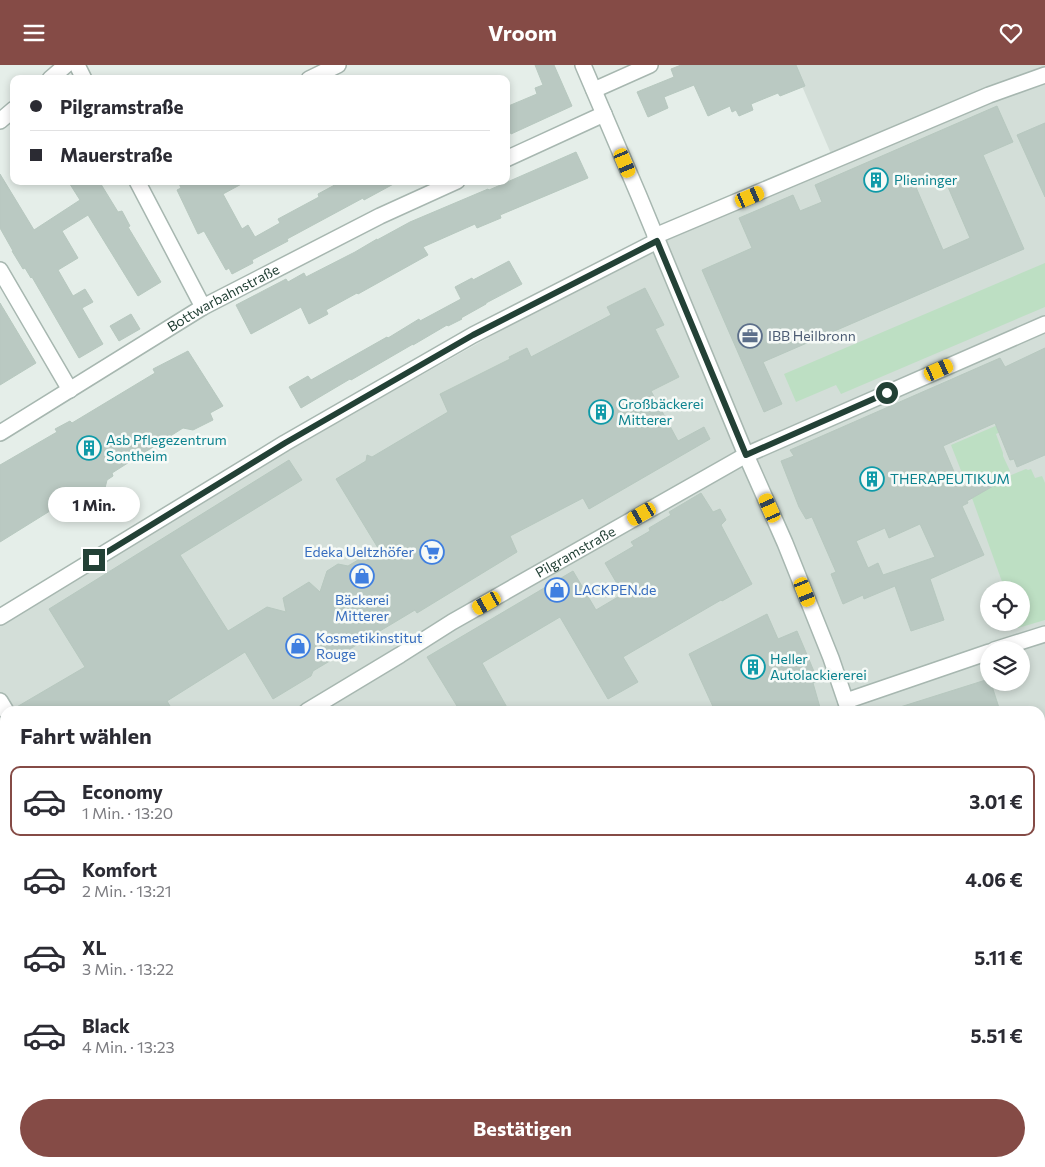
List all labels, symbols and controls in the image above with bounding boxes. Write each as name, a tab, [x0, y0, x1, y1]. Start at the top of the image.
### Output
icon: menu	[20, 19, 48, 47]
text: Vroom	[488, 19, 557, 46]
icon: heart	[997, 19, 1025, 47]
text: Pilgramstraße	[60, 95, 184, 118]
text: Mauerstraße	[60, 143, 173, 166]
car	[612, 146, 637, 180]
building icon: Plieninger	[863, 167, 889, 193]
place label: Plieninger	[894, 171, 958, 188]
car	[733, 184, 766, 210]
street label: Bottwarbahnstraße	[164, 260, 282, 335]
office icon: IBB Heilbronn	[737, 323, 763, 349]
place label: IBB Heilbronn	[768, 327, 856, 344]
car	[922, 357, 955, 383]
route start	[876, 382, 898, 404]
place label: Großbäckerei Mitterer	[618, 395, 704, 428]
building icon: Großbäckerei Mitterer	[588, 399, 614, 425]
place label: Asb Pflegezentrum Sontheim	[106, 431, 227, 464]
building icon: Asb Pflegezentrum Sontheim	[76, 435, 102, 461]
building icon: THERAPEUTIKUM	[859, 466, 885, 492]
place label: THERAPEUTIKUM	[890, 470, 1010, 487]
callout: 1 Min.	[48, 487, 140, 523]
car	[757, 491, 782, 525]
text: 1 Min.	[72, 495, 116, 514]
car	[625, 500, 658, 528]
street label: Pilgramstraße	[532, 522, 618, 581]
supermarket icon: Edeka Ueltzhöfer	[419, 539, 445, 565]
place label: Edeka Ueltzhöfer	[304, 543, 414, 560]
route end	[83, 549, 105, 571]
shop icon: Bäckerei Mitterer	[349, 563, 375, 589]
car	[792, 575, 817, 609]
shop icon: LACKPEN.de	[544, 577, 570, 603]
place label: LACKPEN.de	[574, 581, 656, 598]
map controls	[980, 581, 1030, 691]
button: locate	[980, 581, 1030, 631]
car	[470, 589, 503, 617]
place label: Bäckerei Mitterer	[335, 591, 389, 624]
place label: Kosmetikinstitut Rouge	[316, 629, 423, 662]
shop icon: Kosmetikinstitut Rouge	[285, 633, 311, 659]
button: layers	[980, 641, 1030, 691]
place label: Heller Autolackiererei	[770, 650, 867, 683]
building icon: Heller Autolackiererei	[740, 654, 766, 680]
text: Fahrt wählen	[20, 722, 152, 749]
icon: car	[22, 779, 67, 824]
text: Economy	[82, 780, 163, 803]
text: 3.01 €	[969, 790, 1023, 813]
text: 1 Min. · 13:20	[82, 803, 173, 822]
icon: car	[22, 857, 67, 902]
text: Komfort	[82, 858, 157, 881]
text: 4.06 €	[965, 868, 1023, 891]
text: 2 Min. · 13:21	[82, 881, 172, 900]
icon: car	[22, 935, 67, 980]
text: XL	[82, 936, 107, 959]
text: 5.11 €	[974, 946, 1023, 969]
text: 3 Min. · 13:22	[82, 959, 174, 978]
icon: car	[22, 1013, 67, 1058]
text: Black	[82, 1014, 130, 1037]
text: 5.51 €	[970, 1024, 1023, 1047]
text: 4 Min. · 13:23	[82, 1037, 175, 1056]
button: Bestätigen	[20, 1099, 1025, 1157]

